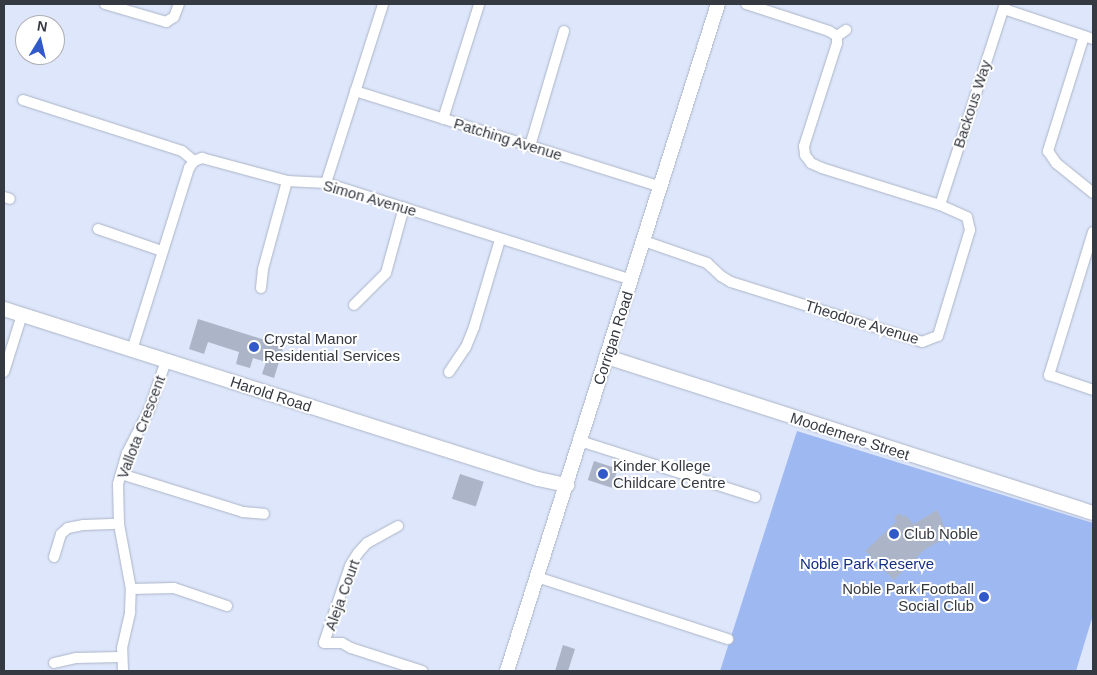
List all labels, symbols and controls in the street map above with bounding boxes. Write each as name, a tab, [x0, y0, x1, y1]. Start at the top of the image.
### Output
north arrow	[15, 15, 65, 65]
text: N	[36, 17, 48, 35]
street label: Backous Way	[949, 58, 995, 150]
street label: Patching Avenue	[451, 114, 565, 164]
street label: Simon Avenue	[321, 176, 419, 220]
street label: Corrigan Road	[589, 289, 637, 387]
street label: Theodore Avenue	[802, 296, 922, 348]
place label: Crystal Manor Residential Services	[264, 329, 400, 364]
marker: Crystal Manor Residential Services	[248, 341, 260, 353]
street label: Harold Road	[228, 372, 314, 416]
street label: Vallota Crescent	[113, 373, 169, 481]
street label: Moodemere Street	[788, 408, 912, 464]
place label: Kinder Kollege Childcare Centre	[613, 456, 726, 491]
marker: Kinder Kollege Childcare Centre	[597, 468, 609, 480]
place label: Club Noble	[904, 525, 978, 543]
marker: Club Noble	[888, 528, 900, 540]
park label: Noble Park Reserve	[800, 555, 934, 573]
street label: Aleja Court	[321, 557, 363, 633]
place label: Noble Park Football Social Club	[842, 579, 974, 614]
marker: Noble Park Football Social Club	[978, 591, 990, 603]

